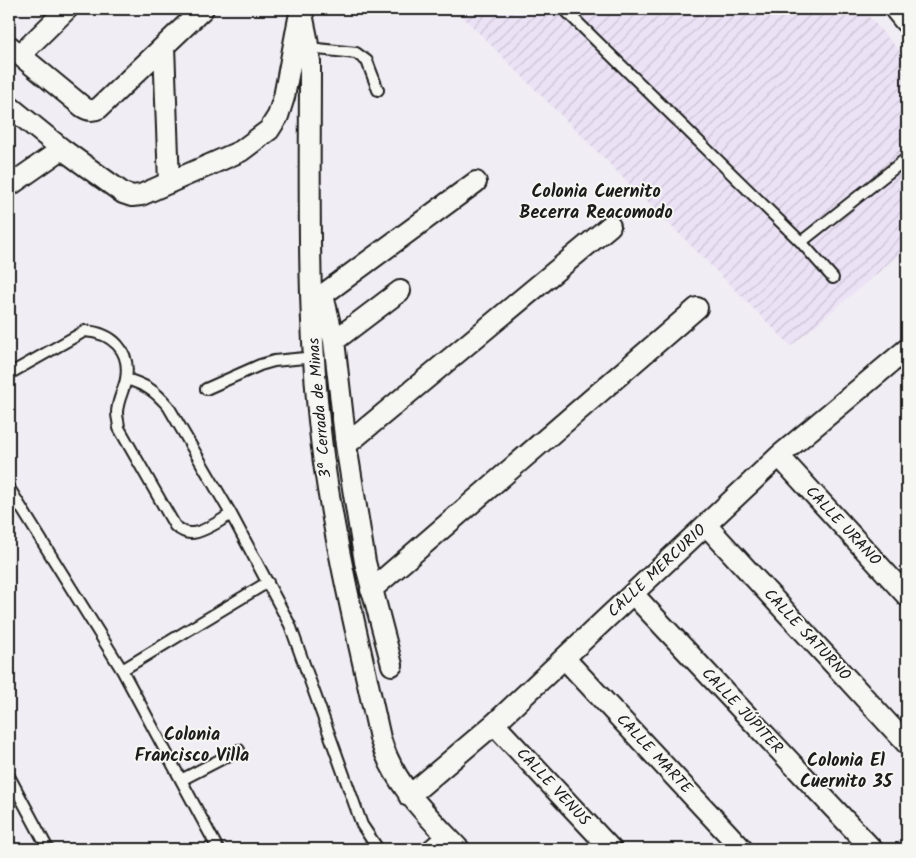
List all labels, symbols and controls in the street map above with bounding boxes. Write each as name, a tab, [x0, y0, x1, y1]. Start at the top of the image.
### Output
district label: Colonia Cuernito Becerra Reacomodo	[519, 178, 673, 228]
street label: 3ª Cerrada de Minas	[301, 337, 339, 479]
street label: CALLE URANO	[799, 480, 887, 572]
street label: CALLE MERCURIO	[602, 518, 712, 624]
street label: CALLE SATURNO	[757, 583, 857, 687]
street label: CALLE JÚPITER	[695, 662, 789, 760]
street label: CALLE MARTE	[610, 708, 698, 800]
district label: Colonia Francisco Villa	[135, 721, 249, 771]
street label: CALLE VENUS	[510, 742, 596, 832]
district label: Colonia El Cuernito 35	[800, 747, 894, 797]

